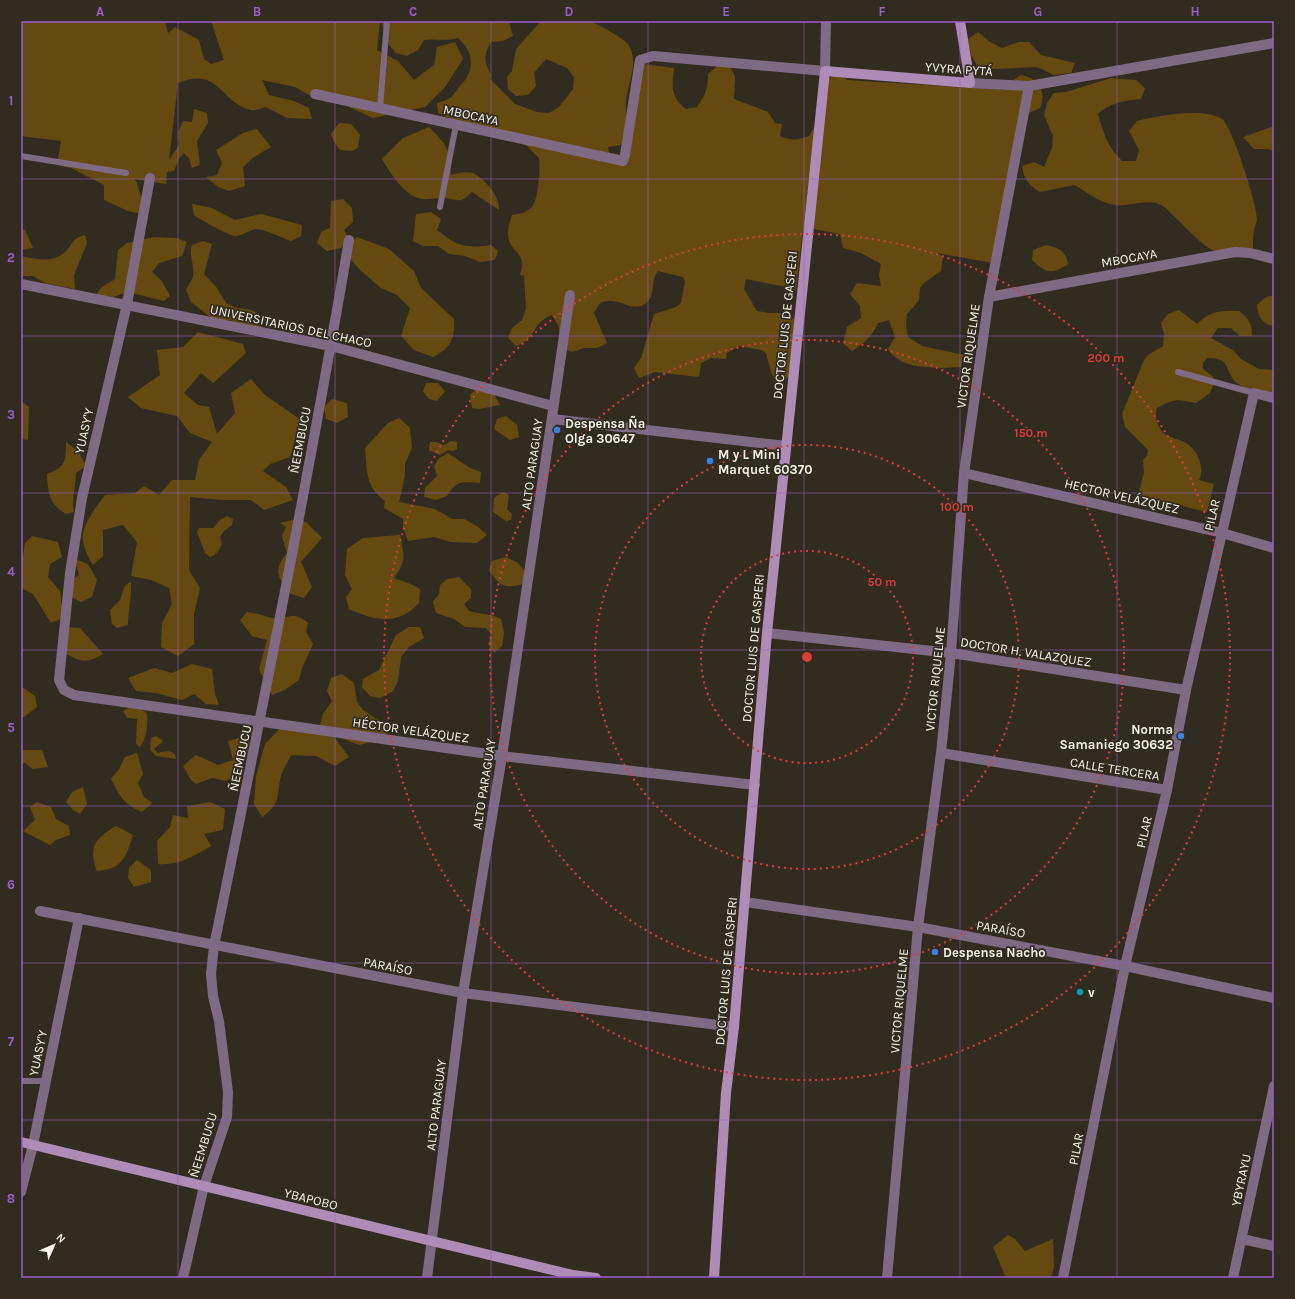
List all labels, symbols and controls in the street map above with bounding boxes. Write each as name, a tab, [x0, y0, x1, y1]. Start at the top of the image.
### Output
text: A	[96, 4, 104, 19]
text: B	[253, 4, 261, 19]
text: C	[409, 4, 417, 19]
text: D	[565, 4, 574, 19]
text: E	[722, 4, 730, 19]
text: F	[878, 4, 886, 19]
text: G	[1034, 4, 1042, 19]
text: H	[1190, 4, 1200, 19]
street label: YVYRA PYTÁ	[925, 57, 994, 79]
text: 1	[9, 93, 13, 108]
street label: MBOCAYA	[442, 102, 501, 128]
street label: MBOCAYA	[1100, 246, 1159, 270]
text: 2	[7, 250, 15, 265]
street label: DOCTOR LUIS DE GASPERI	[770, 250, 800, 400]
street label: UNIVERSITARIOS DEL CHACO	[209, 302, 373, 350]
street label: VICTOR RIQUELME	[953, 303, 983, 409]
text: 200 m	[1088, 351, 1124, 365]
street label: ÑEEMBUCU	[286, 405, 314, 475]
text: 3	[7, 407, 15, 422]
street label: YUASY'Y	[71, 407, 97, 455]
place label: Despensa Ña Olga 30647	[565, 415, 645, 446]
street label: ALTO PARAGUAY	[518, 418, 546, 510]
marker: Despensa Ña Olga 30647	[552, 425, 562, 435]
text: 150 m	[1014, 426, 1048, 440]
place label: M y L Mini Marquet 60370	[718, 447, 812, 478]
marker: M y L Mini Marquet 60370	[705, 456, 715, 466]
street label: HECTOR VELÁZQUEZ	[1063, 474, 1181, 517]
street label: PILAR	[1201, 498, 1223, 532]
text: 100 m	[940, 500, 974, 514]
text: 4	[7, 564, 15, 579]
street label: DOCTOR LUIS DE GASPERI	[739, 573, 767, 723]
text: 50 m	[868, 575, 897, 589]
street label: VICTOR RIQUELME	[922, 626, 948, 732]
street label: DOCTOR H. VALAZQUEZ	[959, 634, 1093, 670]
centre of rings	[800, 650, 814, 664]
street label: HÉCTOR VELÁZQUEZ	[352, 712, 471, 746]
text: 5	[7, 720, 15, 735]
place label: Norma Samaniego 30632	[1060, 722, 1173, 752]
street label: ÑEEMBUCU	[226, 723, 254, 793]
marker: Norma Samaniego 30632	[1176, 731, 1186, 741]
street label: ALTO PARAGUAY	[469, 738, 499, 830]
street label: CALLE TERCERA	[1069, 755, 1161, 784]
street label: PILAR	[1133, 815, 1155, 849]
text: 6	[7, 877, 15, 892]
street label: DOCTOR LUIS DE GASPERI	[712, 896, 740, 1046]
street label: PARAÍSO	[975, 915, 1027, 941]
place label: Despensa Nacho	[943, 945, 1046, 960]
marker: Despensa Nacho	[930, 947, 940, 957]
street label: VICTOR RIQUELME	[887, 948, 911, 1054]
street label: PARAÍSO	[362, 952, 414, 978]
place label: v	[1088, 985, 1095, 1000]
marker: v	[1075, 987, 1085, 997]
street label: YUASY'Y	[26, 1029, 50, 1077]
text: 7	[8, 1034, 15, 1049]
street label: ALTO PARAGUAY	[423, 1059, 449, 1151]
street label: ÑEEMBUCU	[186, 1111, 220, 1179]
street label: PILAR	[1066, 1132, 1086, 1166]
street label: YBYRAYU	[1228, 1152, 1254, 1208]
street label: YBAPOBO	[283, 1185, 339, 1213]
text: 8	[7, 1191, 15, 1206]
north arrow	[34, 1225, 74, 1265]
text: N	[53, 1231, 68, 1246]

